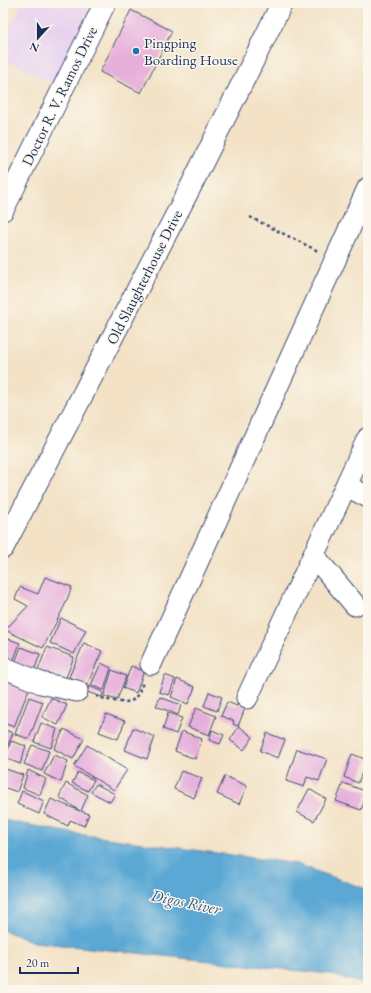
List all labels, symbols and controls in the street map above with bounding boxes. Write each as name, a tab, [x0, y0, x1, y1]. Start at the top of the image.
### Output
north arrow	[18, 18, 58, 58]
street label: Doctor R. V. Ramos Drive	[17, 23, 101, 169]
place label: Pingping Boarding House	[144, 33, 238, 69]
text: N	[28, 39, 41, 55]
marker: Pingping Boarding House	[131, 46, 141, 56]
street label: Old Slaughterhouse Drive	[102, 206, 186, 348]
water label: Digos River	[148, 884, 224, 920]
scale bar	[20, 949, 78, 975]
text: 20 m	[26, 955, 50, 971]

